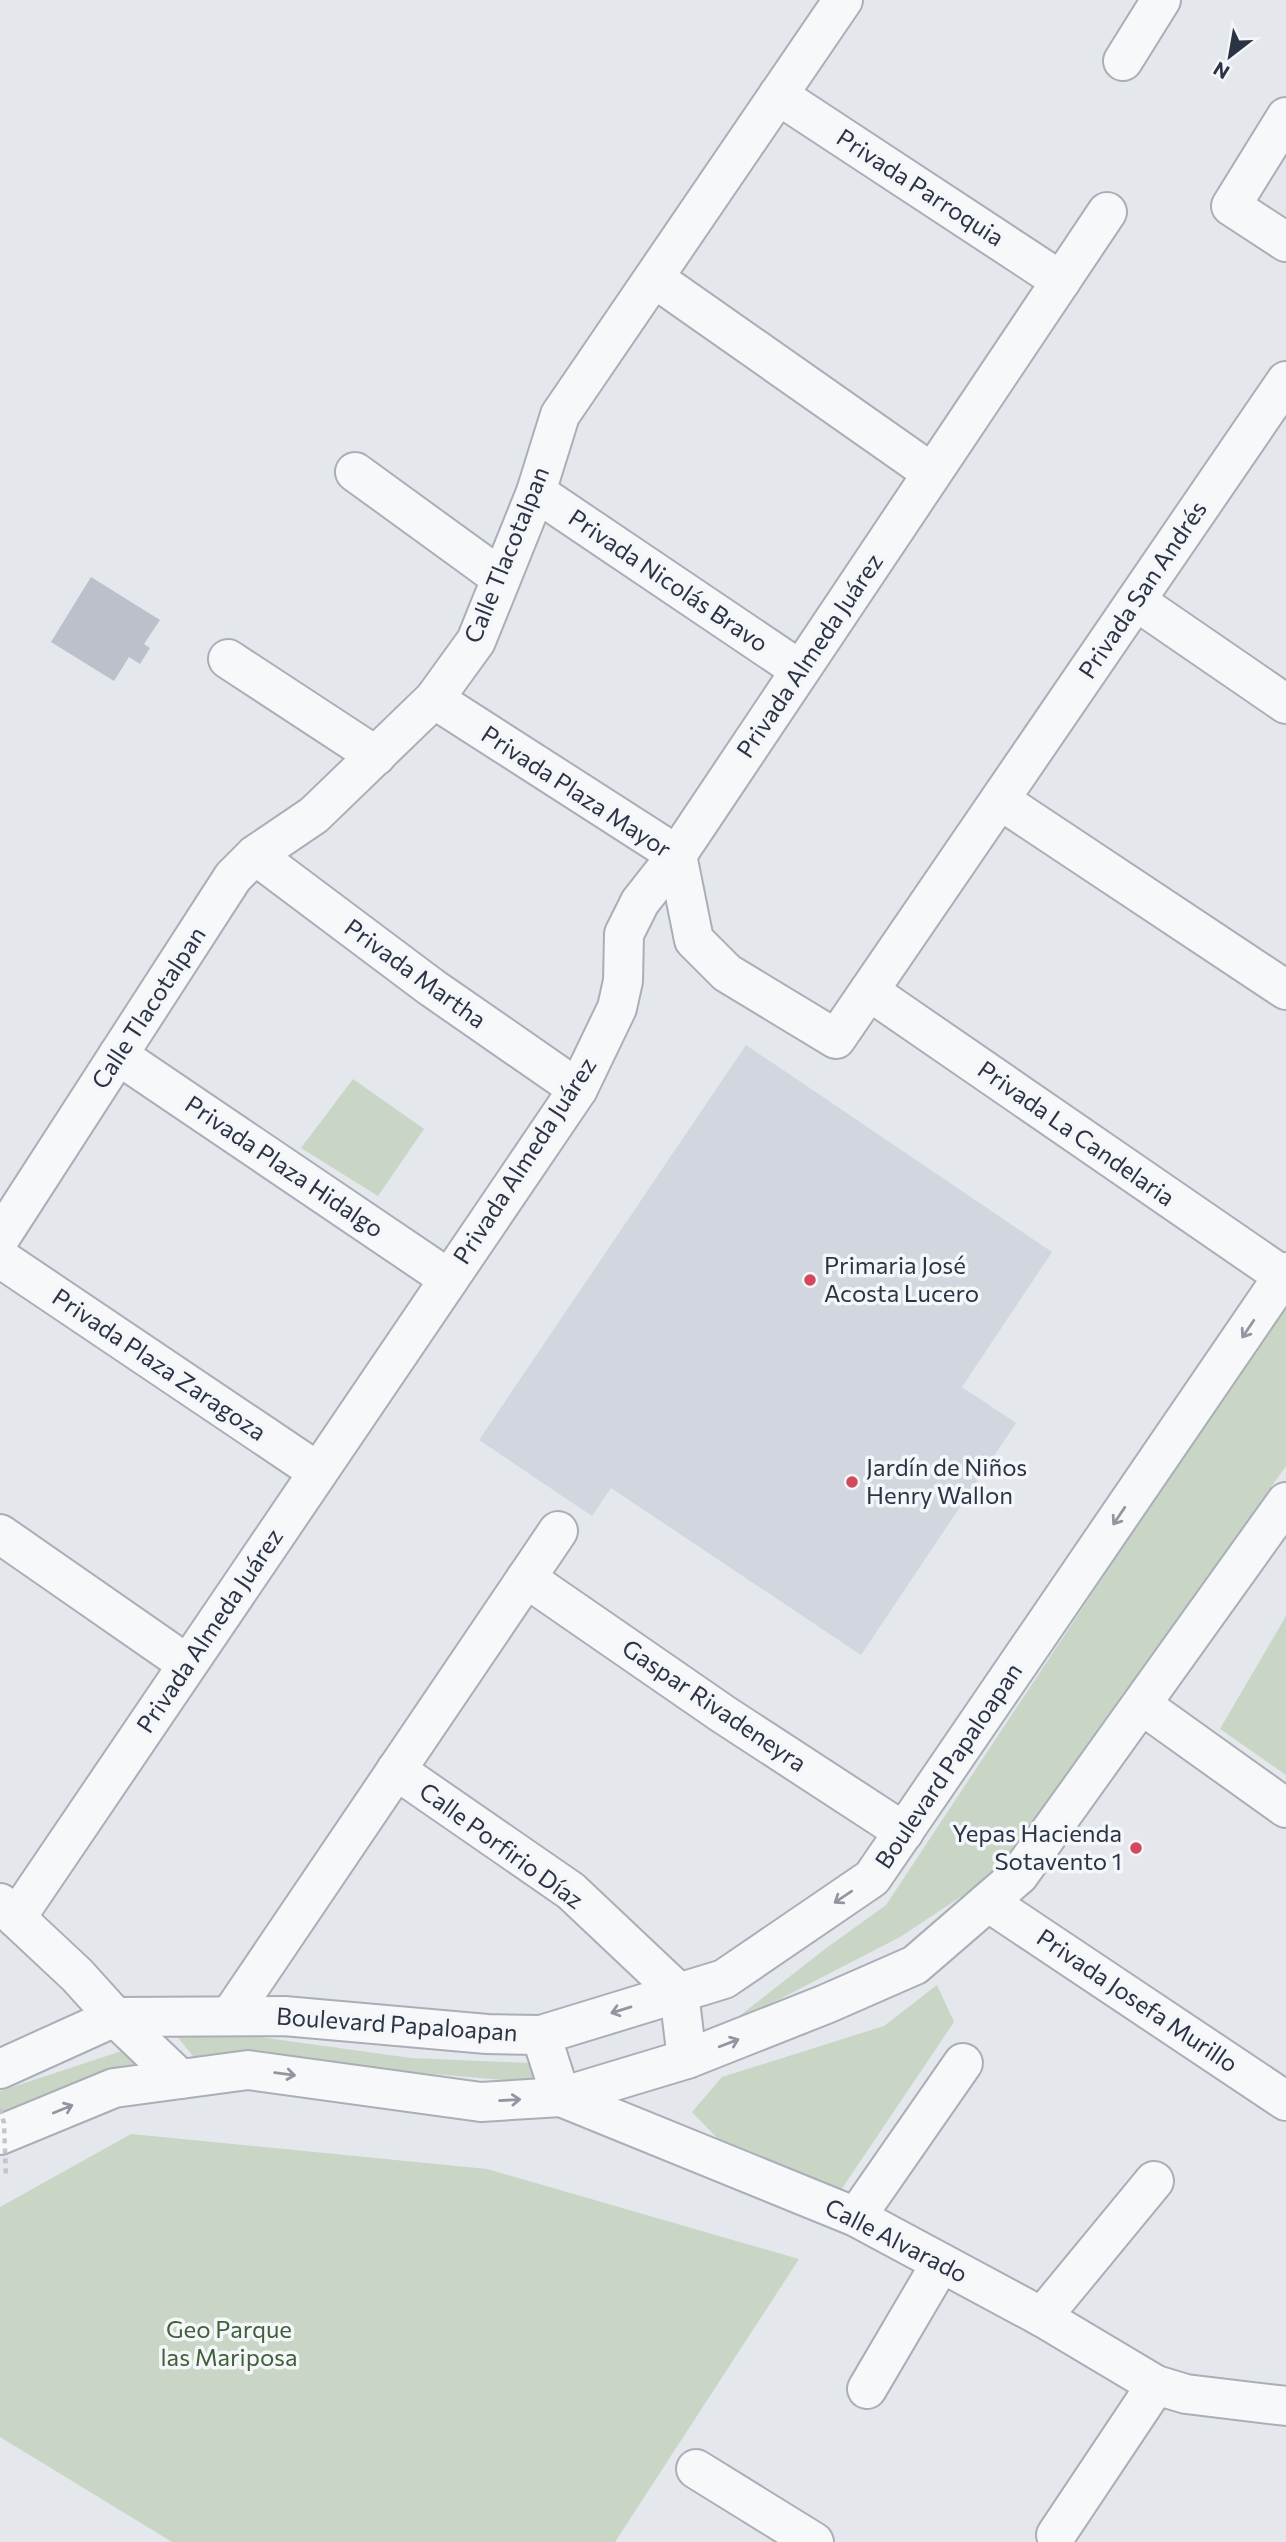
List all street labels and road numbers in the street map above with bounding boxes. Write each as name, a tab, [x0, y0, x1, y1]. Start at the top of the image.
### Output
street label: Privada Parroquia	[832, 122, 1010, 252]
street label: Calle Tlacotalpan	[457, 462, 554, 647]
street label: Privada San Andrés	[1071, 495, 1212, 684]
street label: Privada Nicolás Bravo	[564, 502, 774, 657]
street label: Privada Almeda Juárez	[730, 547, 888, 763]
street label: Privada Plaza Mayor	[477, 719, 677, 863]
street label: Privada Martha	[340, 912, 492, 1034]
street label: Calle Tlacotalpan	[85, 921, 211, 1094]
street label: Privada Almeda Juárez	[446, 1051, 601, 1269]
street label: Privada La Candelaria	[973, 1054, 1181, 1212]
street label: Privada Plaza Hidalgo	[180, 1089, 390, 1243]
street label: Privada Plaza Zaragoza	[48, 1281, 272, 1446]
street label: Privada Almeda Juárez	[130, 1522, 288, 1738]
street label: Gaspar Rivadeneyra	[617, 1632, 812, 1777]
street label: Boulevard Papaloapan	[868, 1657, 1027, 1873]
street label: Calle Porfirio Díaz	[414, 1776, 590, 1914]
street label: Privada Josefa Murillo	[1032, 1922, 1244, 2078]
street label: Boulevard Papaloapan	[275, 2001, 519, 2046]
street label: Calle Alvarado	[821, 2191, 973, 2288]

